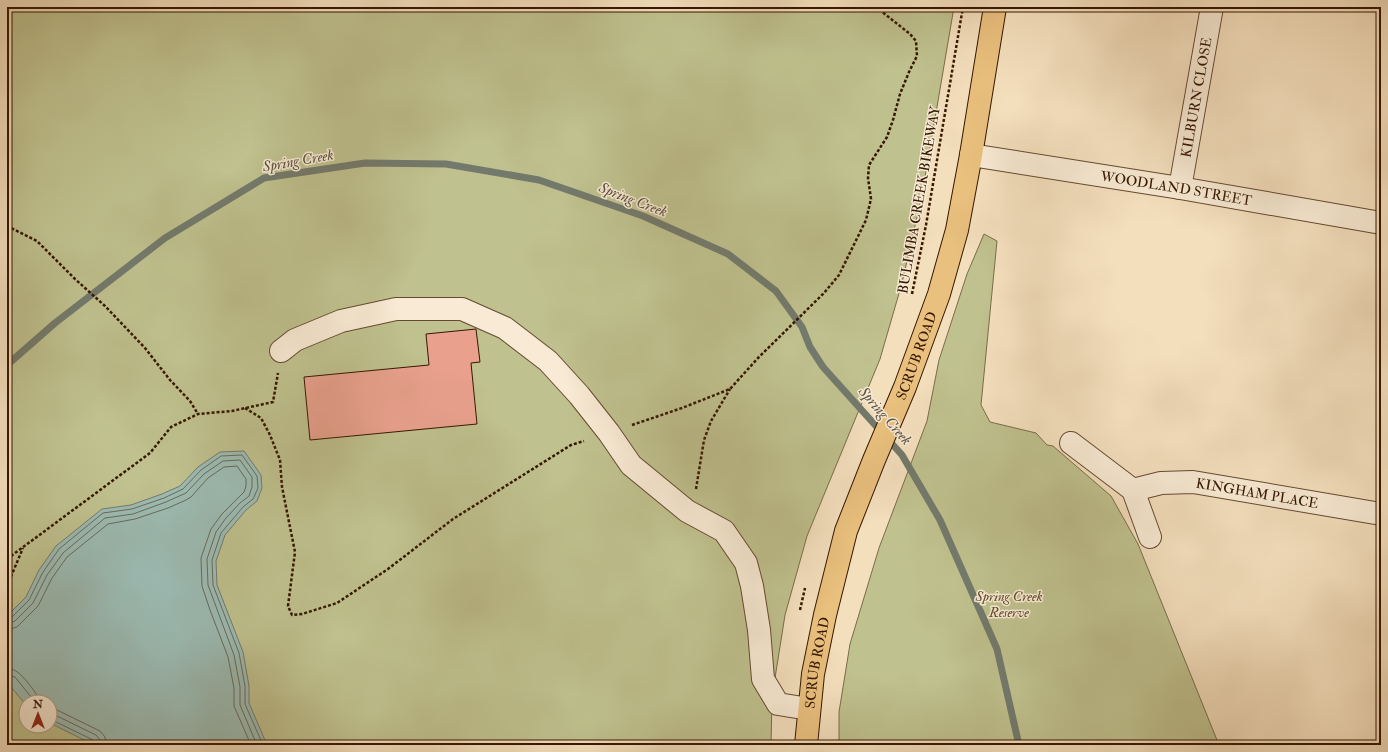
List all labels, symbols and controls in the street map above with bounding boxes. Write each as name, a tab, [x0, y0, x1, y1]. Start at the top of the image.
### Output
street label: KILBURN CLOSE	[1177, 36, 1215, 159]
street label: BULIMBA CREEK BIKEWAY	[894, 104, 944, 295]
water label: Spring Creek	[260, 145, 335, 177]
street label: WOODLAND STREET	[1099, 167, 1254, 209]
water label: Spring Creek	[595, 178, 670, 222]
street label: SCRUB ROAD	[892, 309, 940, 402]
water label: Spring Creek	[854, 382, 916, 449]
street label: KINGHAM PLACE	[1195, 474, 1320, 512]
park label: Spring Creek Reserve	[975, 588, 1043, 621]
street label: SCRUB ROAD	[801, 615, 833, 709]
north arrow	[18, 694, 58, 734]
text: N	[32, 698, 44, 711]

